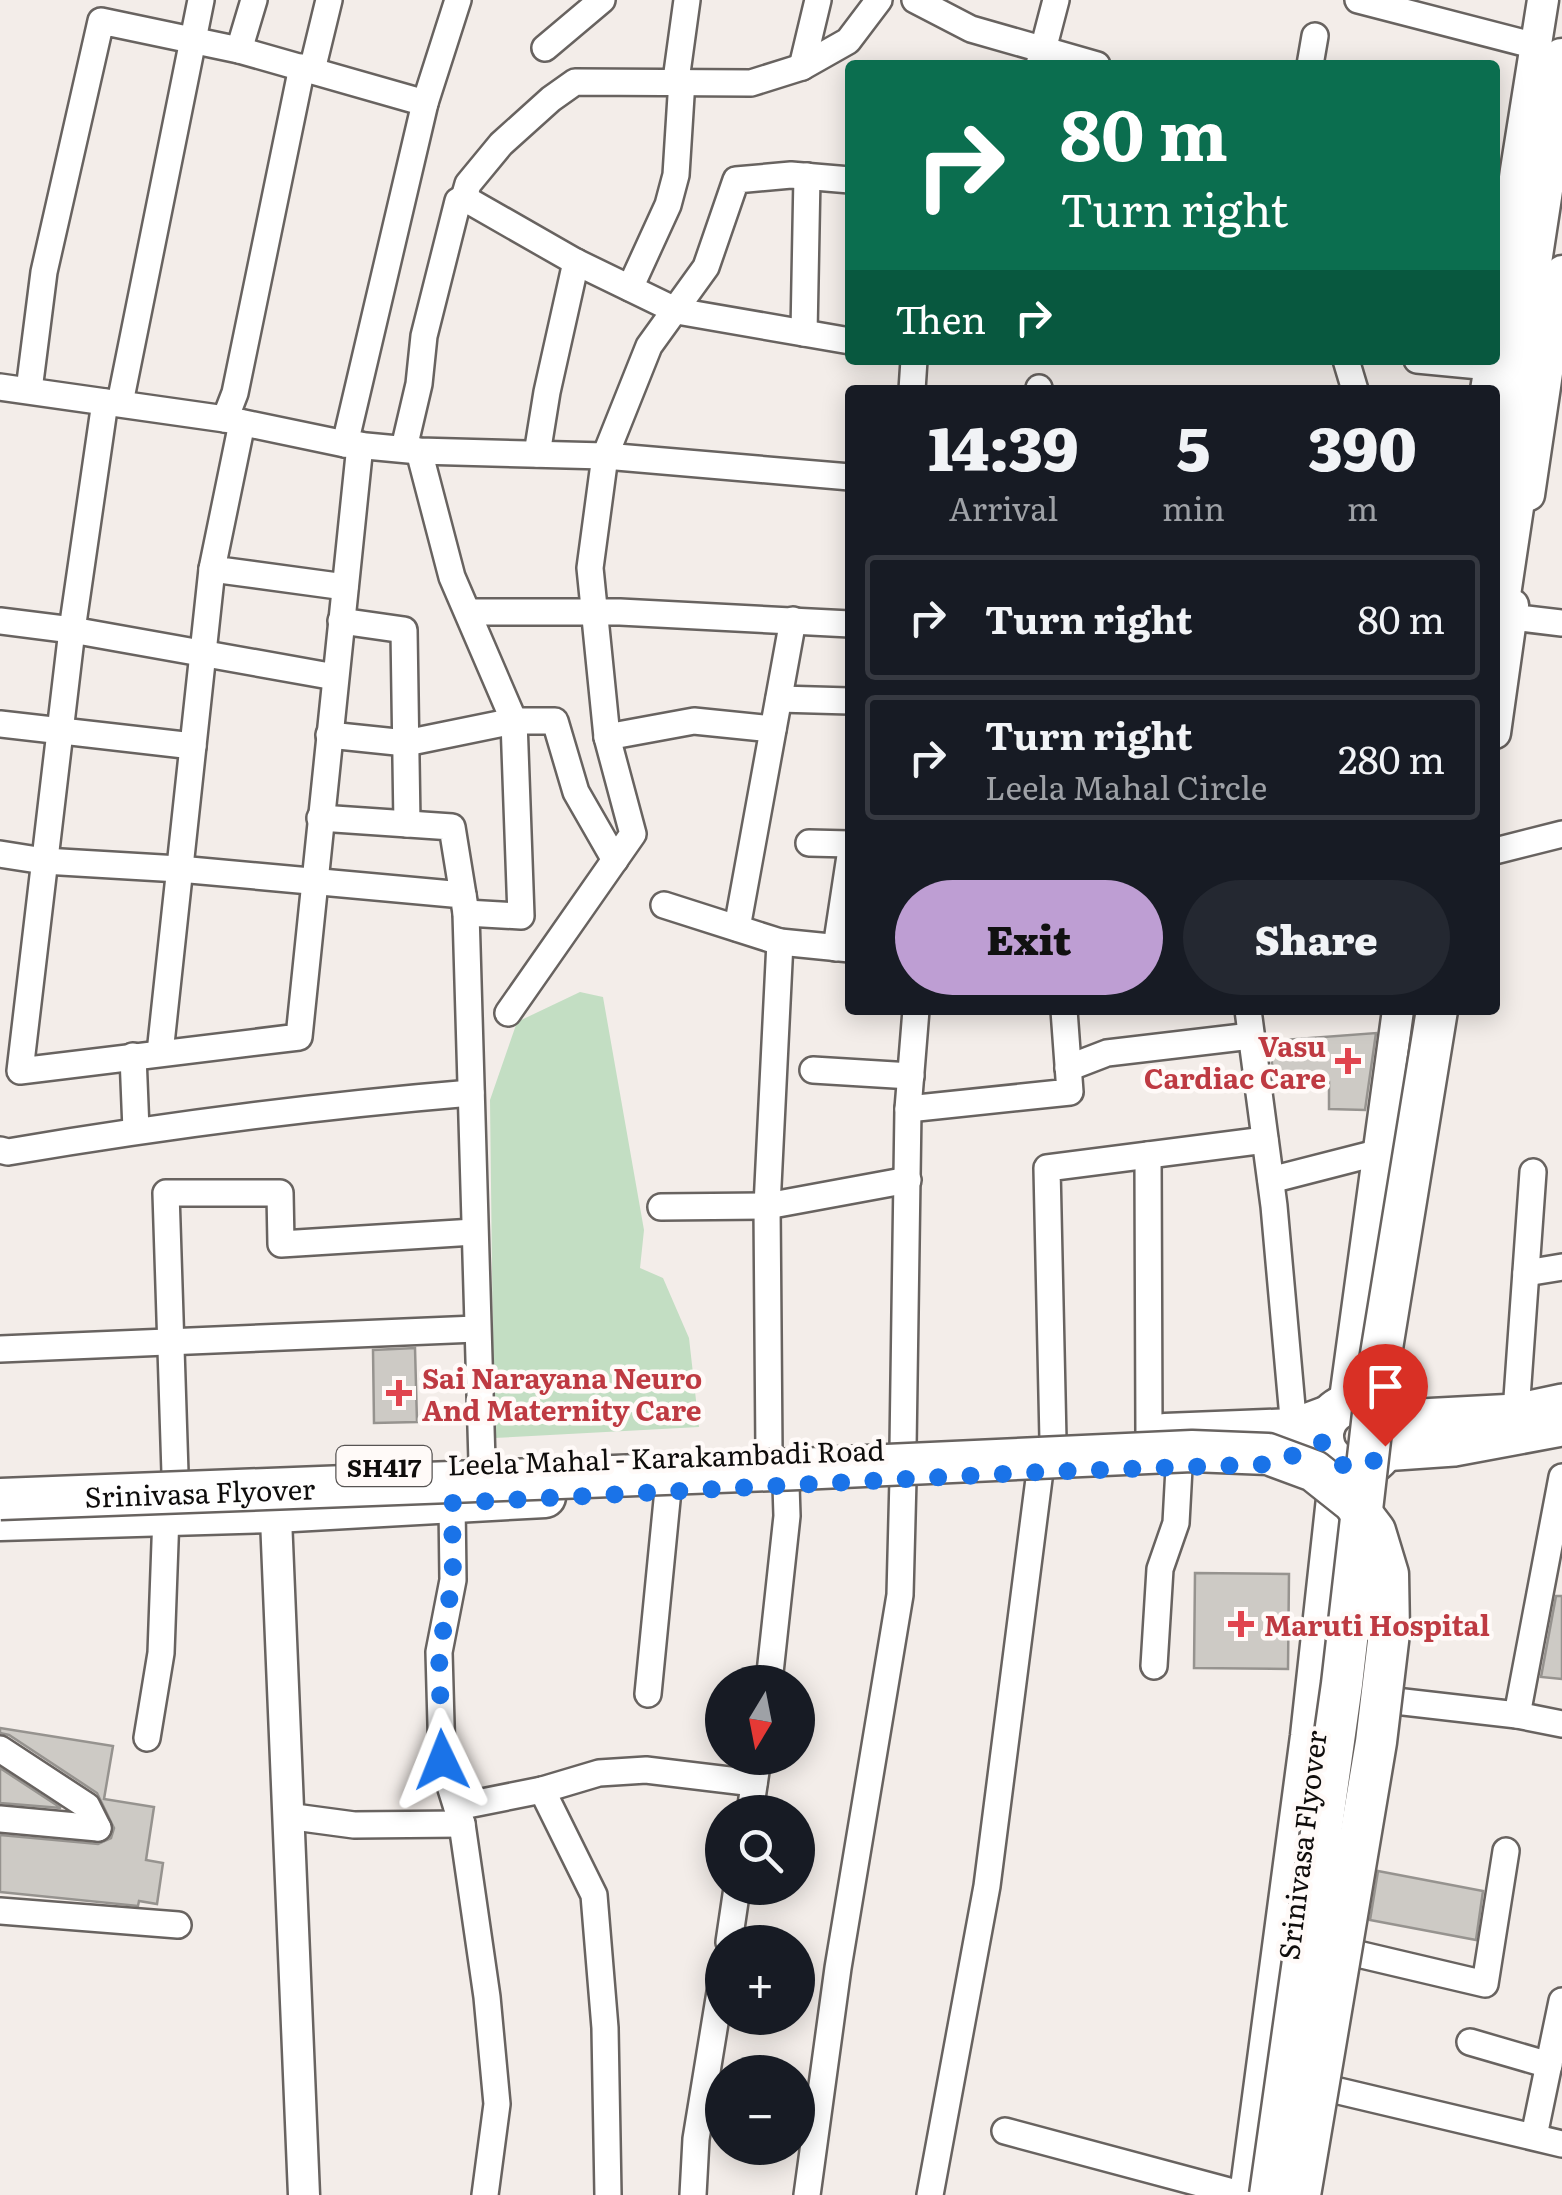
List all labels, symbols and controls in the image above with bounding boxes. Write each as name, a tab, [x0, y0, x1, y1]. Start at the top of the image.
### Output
text: 80 m	[1060, 79, 1228, 183]
icon: right	[895, 100, 1025, 230]
text: Turn right	[1060, 174, 1288, 241]
text: Then	[895, 289, 986, 346]
icon: right	[1006, 290, 1061, 345]
text: 14:39	[928, 400, 1079, 489]
text: 5	[1176, 400, 1210, 489]
text: 390	[1308, 400, 1417, 489]
text: Arrival	[949, 483, 1058, 531]
text: min	[1162, 483, 1225, 531]
text: m	[1347, 483, 1378, 531]
text: Turn right	[985, 589, 1192, 646]
text: 80 m	[1358, 589, 1445, 646]
icon: right	[900, 590, 955, 645]
text: Turn right	[985, 705, 1192, 762]
text: 280 m	[1338, 729, 1445, 786]
icon: right	[900, 730, 955, 785]
text: Leela Mahal Circle	[985, 762, 1267, 810]
button: Exit	[895, 880, 1163, 995]
button: Share	[1183, 880, 1450, 995]
place label: Vasu Cardiac Care	[1144, 1024, 1326, 1098]
marker: Vasu Cardiac Care	[1335, 1048, 1361, 1074]
pin	[1343, 1344, 1428, 1447]
place label: Sai Narayana Neuro And Maternity Care	[422, 1356, 702, 1430]
icon: arrive	[1358, 1359, 1413, 1414]
marker: Sai Narayana Neuro And Maternity Care	[386, 1380, 412, 1406]
street label: Leela Mahal - Karakambadi Road	[447, 1427, 885, 1485]
road number: SH417	[336, 1446, 432, 1486]
street label: Srinivasa Flyover	[84, 1466, 317, 1517]
place label: Maruti Hospital	[1264, 1603, 1490, 1645]
marker: Maruti Hospital	[1228, 1611, 1254, 1637]
north arrow	[705, 1665, 815, 1775]
map controls	[705, 1665, 815, 2165]
position arrow	[390, 1708, 494, 1812]
street label: Srinivasa Flyover	[1266, 1727, 1336, 1962]
button: search	[705, 1795, 815, 1905]
button: +	[705, 1925, 815, 2035]
button: −	[705, 2055, 815, 2165]

